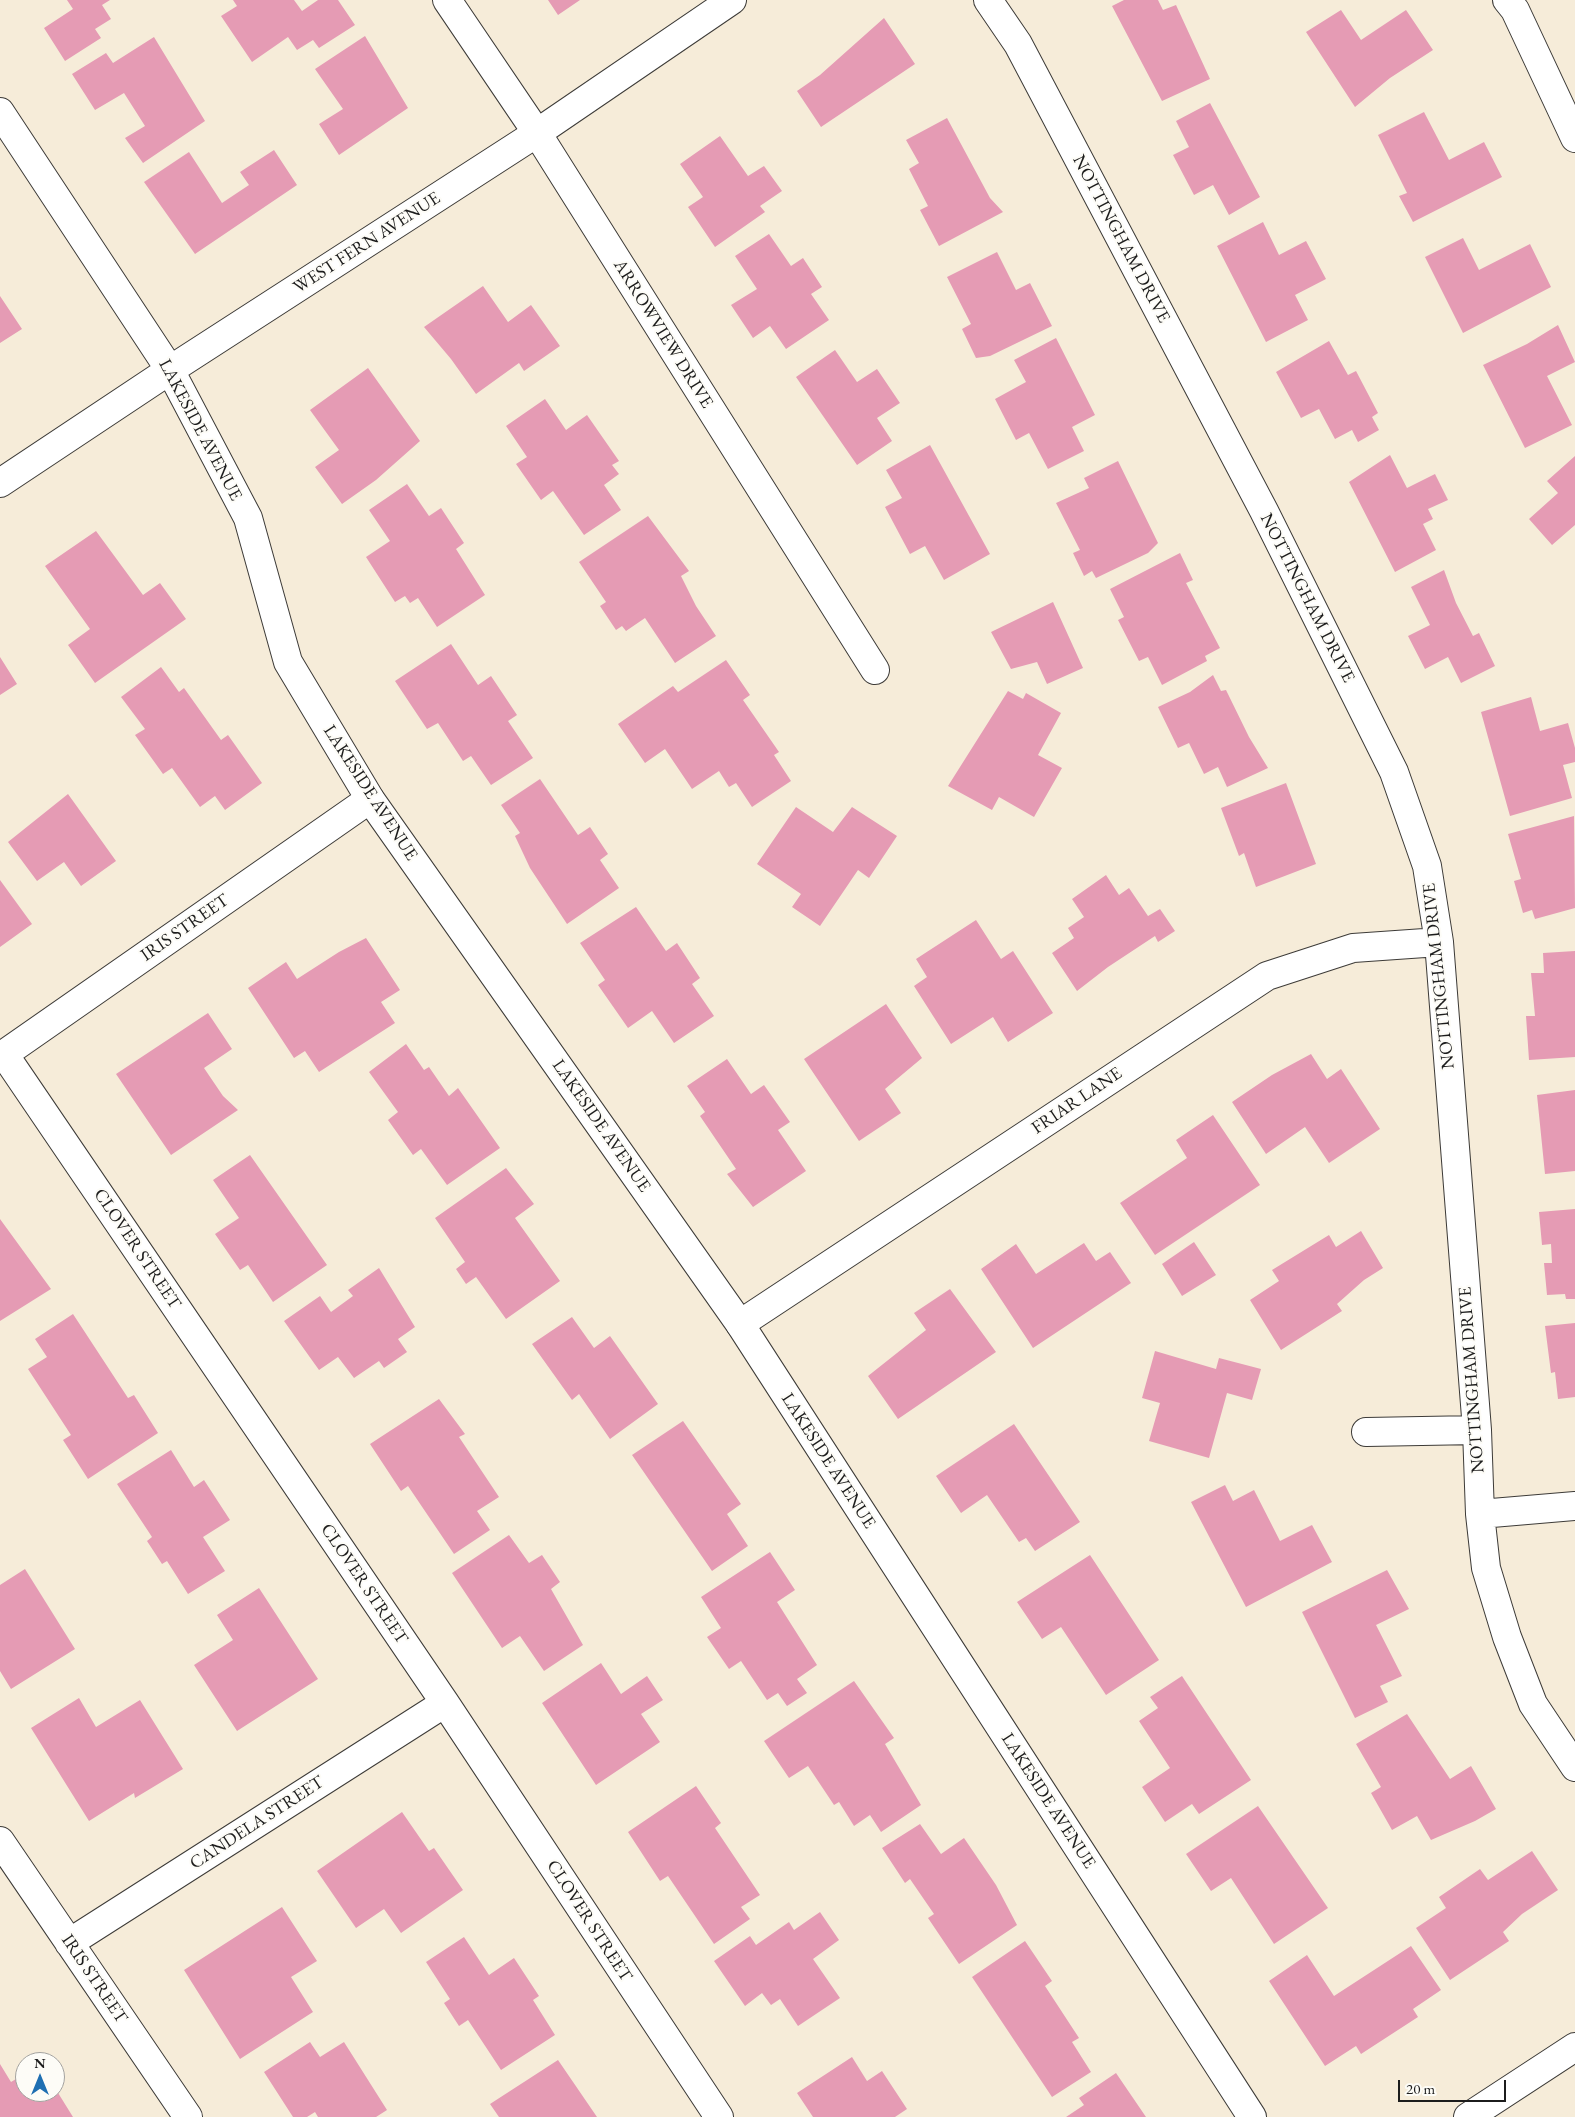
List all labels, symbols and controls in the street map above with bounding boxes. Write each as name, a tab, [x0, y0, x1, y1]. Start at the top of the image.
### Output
street label: NOTTINGHAM DRIVE	[1068, 151, 1174, 327]
street label: WEST FERN AVENUE	[290, 187, 444, 299]
street label: ARROWVIEW DRIVE	[609, 256, 717, 412]
street label: LAKESIDE AVENUE	[154, 356, 246, 504]
street label: NOTTINGHAM DRIVE	[1255, 510, 1359, 686]
street label: LAKESIDE AVENUE	[318, 721, 422, 865]
street label: NOTTINGHAM DRIVE	[1418, 882, 1460, 1070]
street label: IRIS STREET	[137, 890, 233, 966]
street label: LAKESIDE AVENUE	[547, 1055, 655, 1197]
street label: FRIAR LANE	[1028, 1063, 1126, 1139]
street label: CLOVER STREET	[89, 1185, 185, 1313]
street label: NOTTINGHAM DRIVE	[1455, 1286, 1489, 1474]
street label: LAKESIDE AVENUE	[776, 1389, 880, 1533]
street label: CLOVER STREET	[316, 1520, 412, 1648]
street label: LAKESIDE AVENUE	[996, 1729, 1100, 1873]
street label: CANDELA STREET	[186, 1772, 328, 1874]
street label: CLOVER STREET	[542, 1856, 636, 1986]
street label: IRIS STREET	[56, 1930, 132, 2028]
north arrow	[15, 2052, 65, 2102]
text: N	[34, 2054, 46, 2072]
scale bar	[1400, 2070, 1508, 2102]
text: 20 m	[1406, 2079, 1435, 2098]

